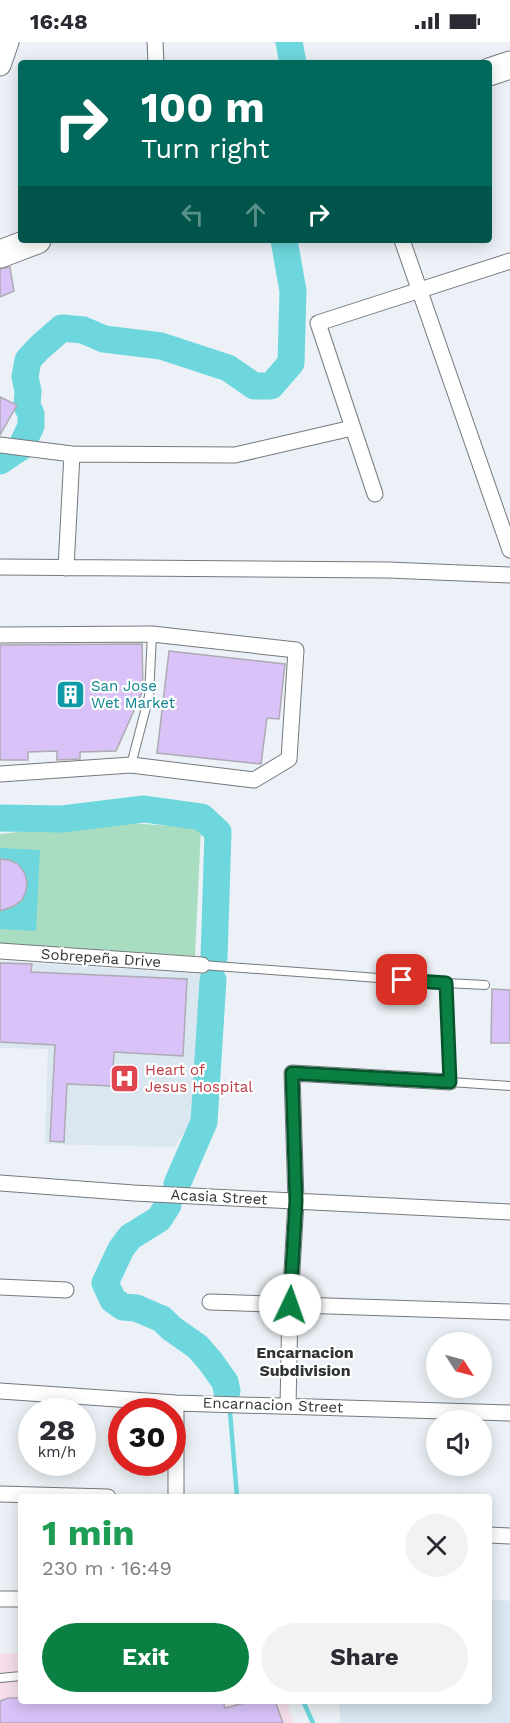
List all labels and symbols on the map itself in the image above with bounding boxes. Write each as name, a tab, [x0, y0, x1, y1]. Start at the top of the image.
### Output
place label: San Jose Wet Market	[91, 677, 176, 712]
building icon: San Jose Wet Market	[54, 679, 86, 711]
street label: Sobrepeña Drive	[40, 945, 162, 971]
pin	[376, 954, 427, 1005]
place label: Heart of Jesus Hospital	[145, 1061, 253, 1096]
hospital icon: Heart of Jesus Hospital	[108, 1063, 140, 1095]
street label: Acasia Street	[170, 1185, 269, 1209]
position arrow	[258, 1273, 322, 1337]
north arrow	[426, 1332, 492, 1398]
district label: Encarnacion Subdivision	[256, 1343, 354, 1380]
street label: Encarnacion Street	[202, 1394, 344, 1416]
speed limit sign: 30	[108, 1398, 186, 1476]

